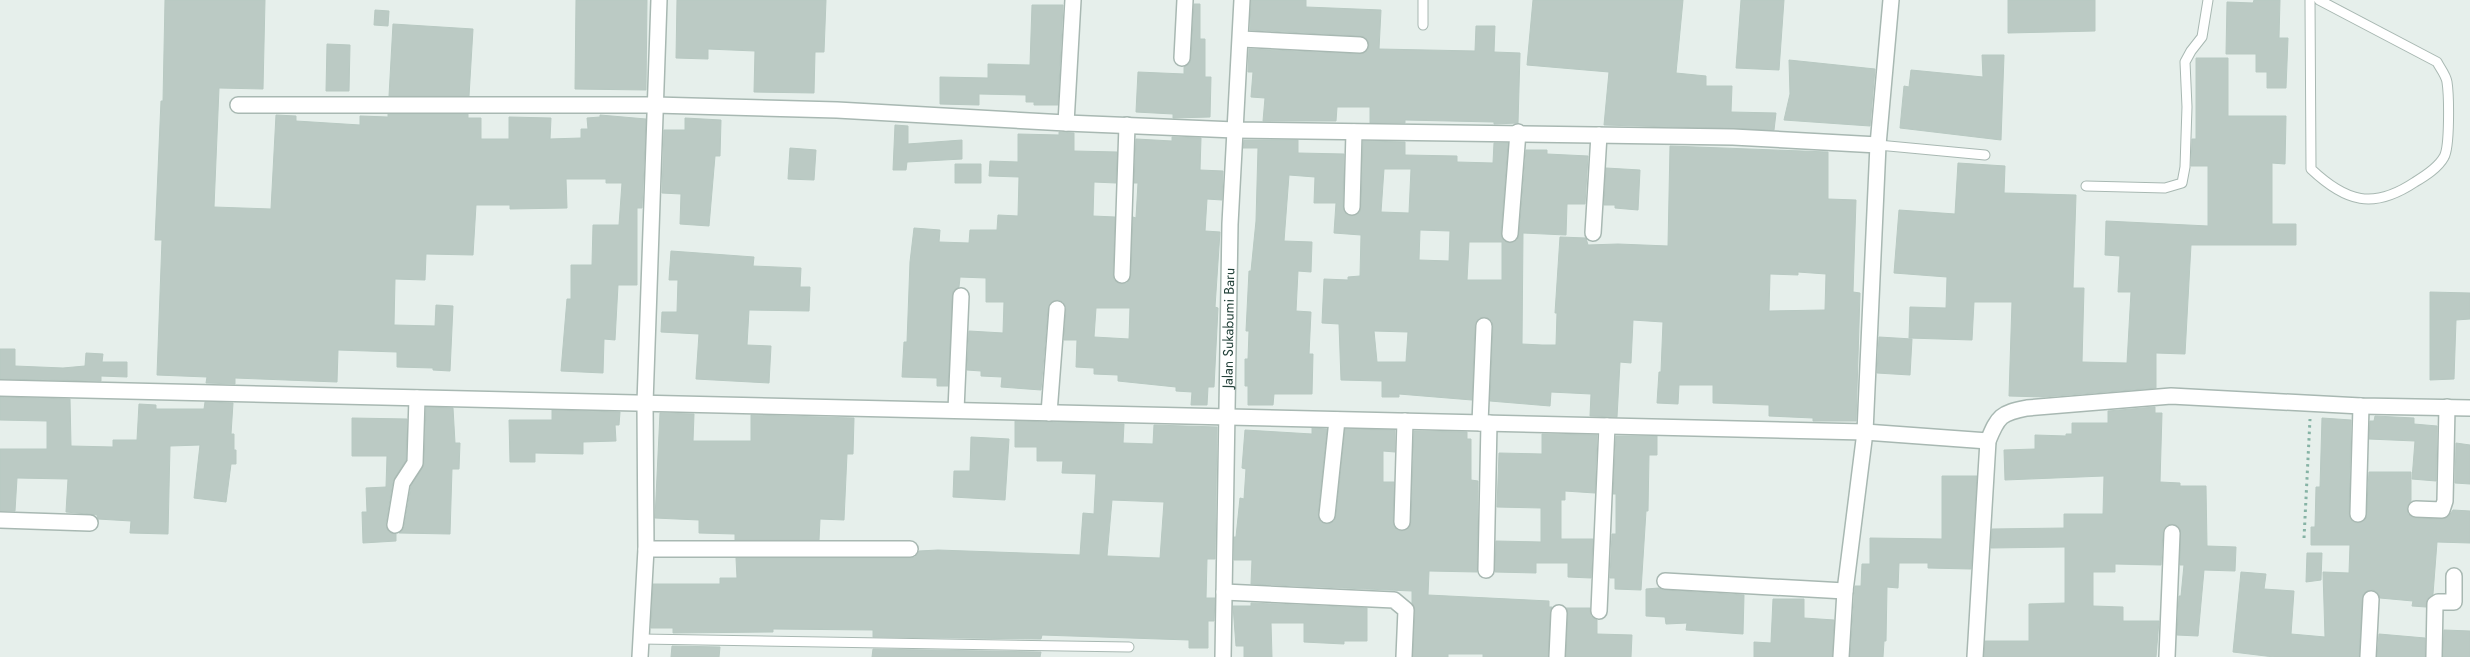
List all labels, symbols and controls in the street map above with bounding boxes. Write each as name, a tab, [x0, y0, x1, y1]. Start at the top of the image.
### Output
street label: Jalan Sukabumi Baru	[1217, 268, 1239, 390]

